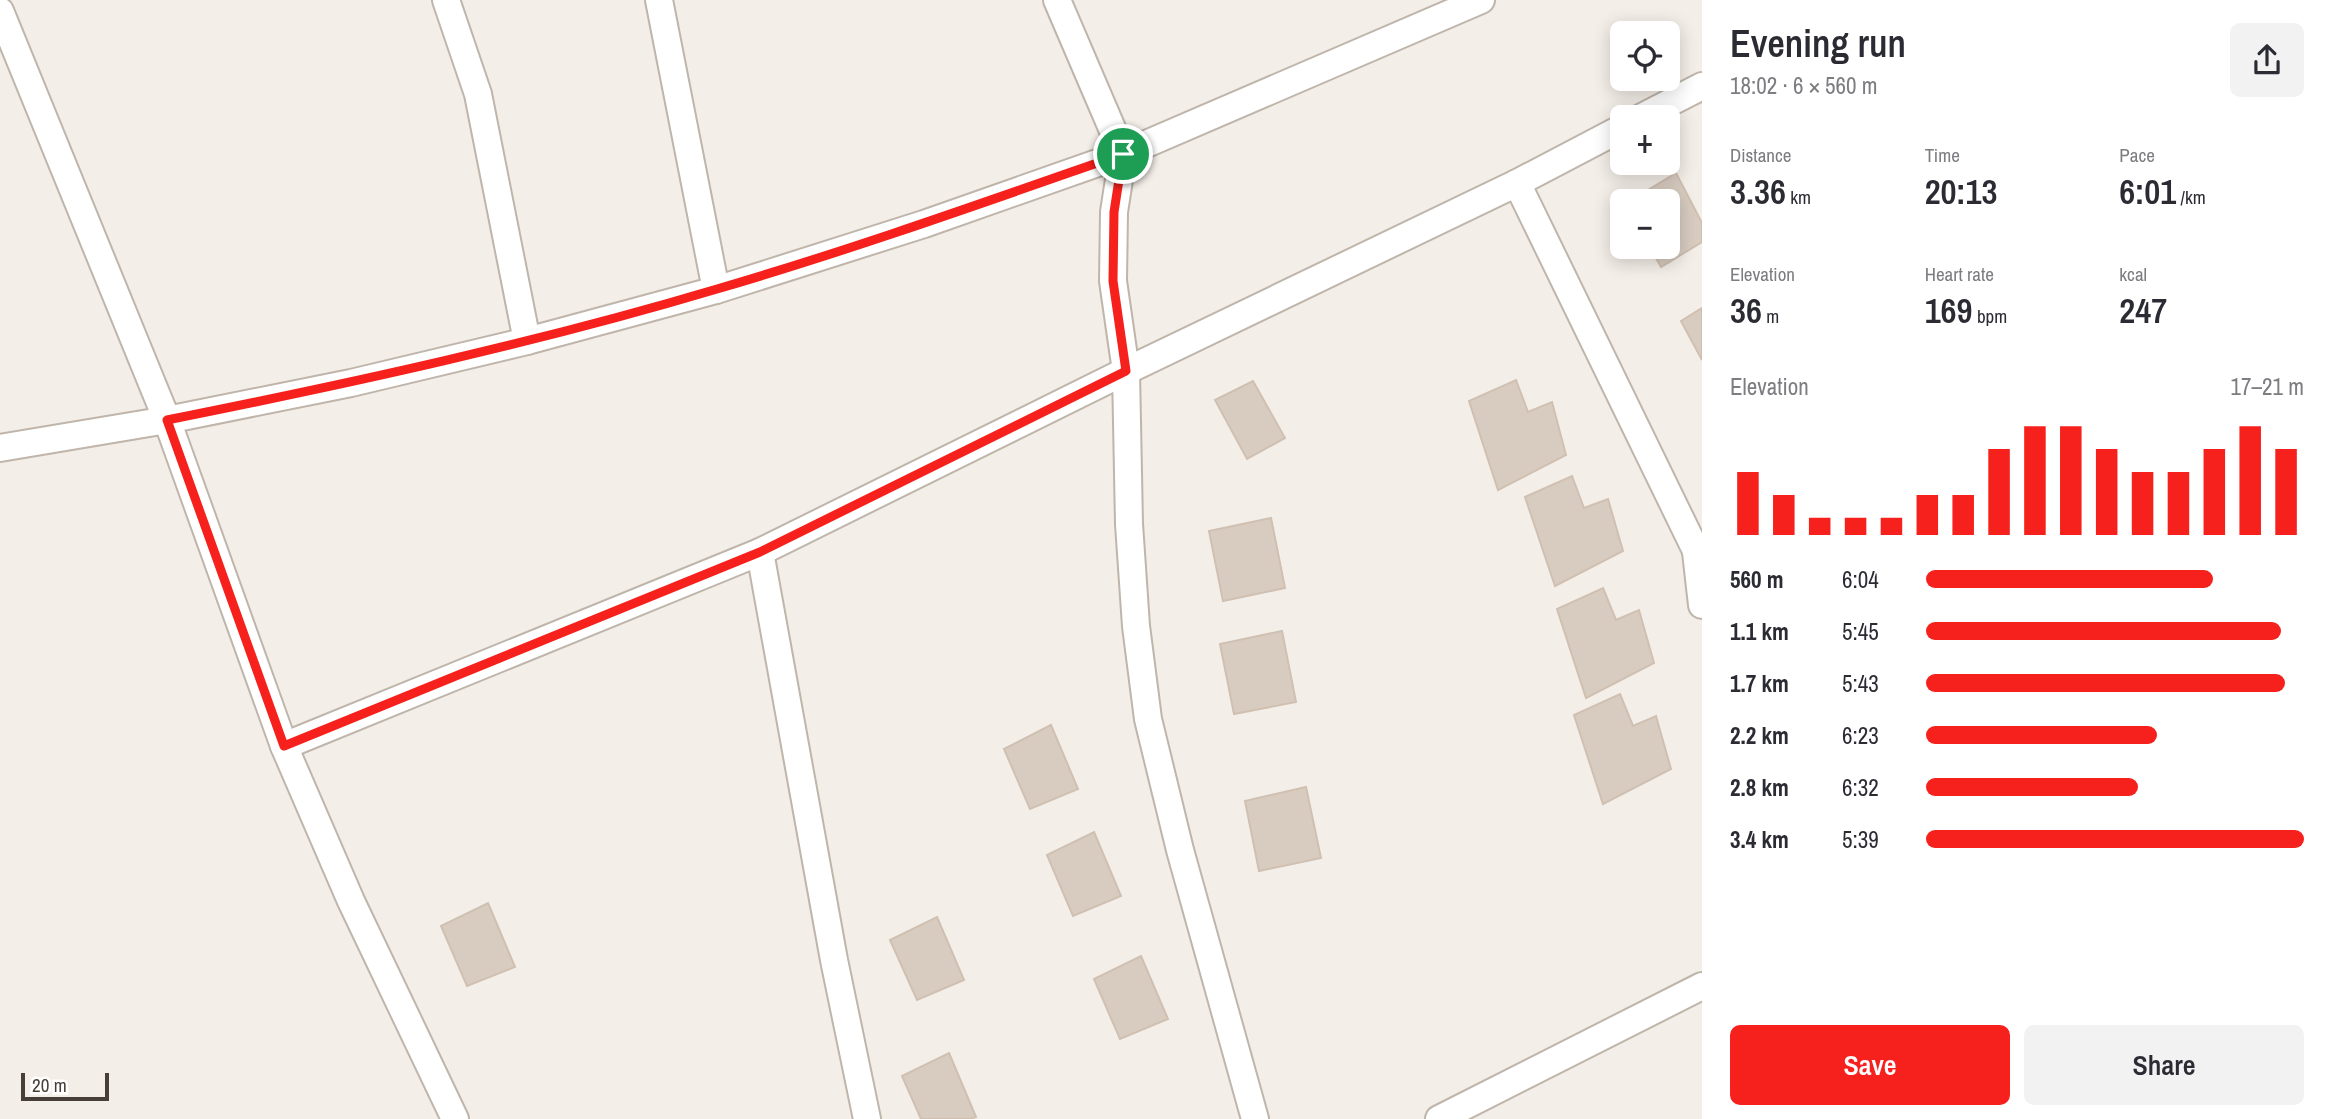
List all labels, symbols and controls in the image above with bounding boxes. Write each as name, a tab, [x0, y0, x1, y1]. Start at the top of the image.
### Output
text: Evening run	[1730, 18, 1906, 69]
map controls	[1610, 21, 1680, 259]
button: locate	[1610, 21, 1680, 91]
button: share	[2230, 23, 2304, 97]
text: 18:02 · 6 × 560 m	[1730, 70, 1877, 101]
button: +	[1610, 105, 1680, 175]
pin	[1093, 124, 1153, 184]
icon: arrive	[1104, 135, 1142, 173]
text: Distance	[1730, 142, 1791, 168]
text: Time	[1925, 142, 1960, 168]
text: Pace	[2119, 142, 2155, 168]
text: 3.36	[1730, 168, 1786, 215]
text: 20:13	[1925, 168, 1998, 215]
text: 6:01	[2119, 168, 2176, 215]
text: km	[1786, 184, 1811, 210]
text: /km	[2176, 184, 2206, 210]
button: −	[1610, 189, 1680, 259]
text: Elevation	[1730, 261, 1795, 287]
text: Heart rate	[1925, 261, 1994, 287]
text: kcal	[2119, 261, 2147, 287]
text: 36	[1730, 287, 1762, 334]
text: 169	[1925, 287, 1973, 334]
text: 247	[2119, 287, 2167, 334]
text: m	[1762, 303, 1779, 329]
text: bpm	[1973, 303, 2007, 329]
text: Elevation	[1730, 371, 1809, 402]
text: 17–21 m	[2231, 371, 2304, 402]
text: 560 m	[1730, 564, 1783, 595]
text: 6:04	[1842, 564, 1879, 595]
text: 1.1 km	[1730, 616, 1789, 647]
text: 5:45	[1842, 616, 1879, 647]
text: 1.7 km	[1730, 668, 1789, 699]
text: 5:43	[1842, 668, 1879, 699]
text: 2.2 km	[1730, 720, 1789, 751]
text: 6:23	[1842, 720, 1879, 751]
text: 2.8 km	[1730, 772, 1789, 803]
text: 6:32	[1842, 772, 1879, 803]
text: 3.4 km	[1730, 824, 1789, 855]
text: 5:39	[1842, 824, 1879, 855]
button: Save	[1730, 1025, 2010, 1105]
button: Share	[2024, 1025, 2304, 1105]
scale bar	[21, 1070, 108, 1102]
text: 20 m	[32, 1072, 67, 1098]

